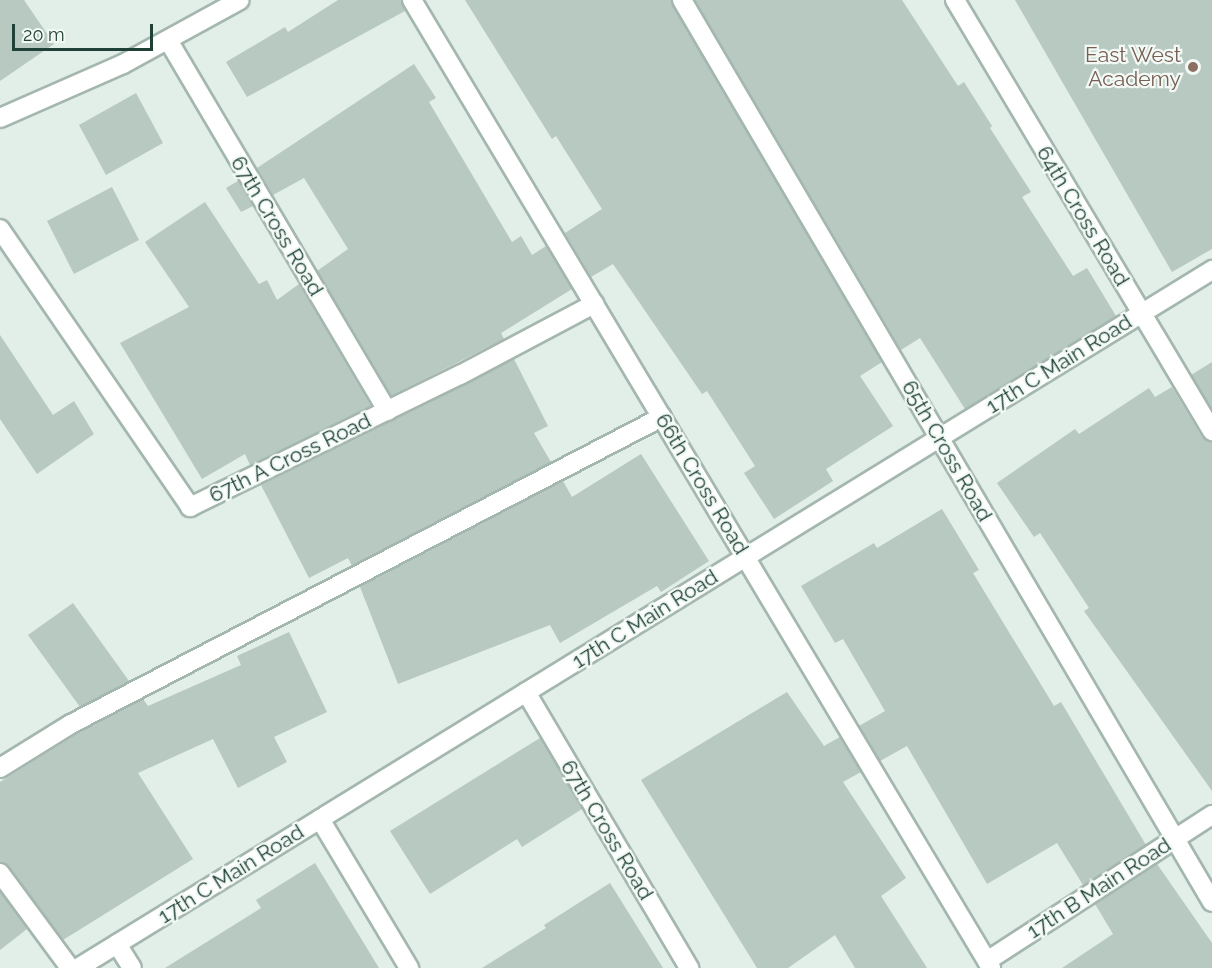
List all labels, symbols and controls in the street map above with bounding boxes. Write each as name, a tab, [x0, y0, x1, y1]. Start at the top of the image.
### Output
scale bar	[15, 12, 156, 50]
text: 20 m	[23, 24, 65, 45]
place label: East West Academy	[1084, 42, 1181, 92]
marker: East West Academy	[1186, 60, 1200, 74]
street label: 64th Cross Road	[1031, 141, 1135, 291]
street label: 67th Cross Road	[225, 152, 329, 300]
street label: 17th C Main Road	[982, 309, 1136, 419]
street label: 65th Cross Road	[896, 376, 998, 526]
street label: 67th A Cross Road	[204, 408, 376, 508]
street label: 66th Cross Road	[650, 409, 754, 559]
street label: 17th C Main Road	[568, 564, 722, 674]
street label: 67th Cross Road	[555, 756, 659, 904]
street label: 17th C Main Road	[154, 819, 308, 929]
street label: 17th B Main Road	[1022, 832, 1176, 944]

